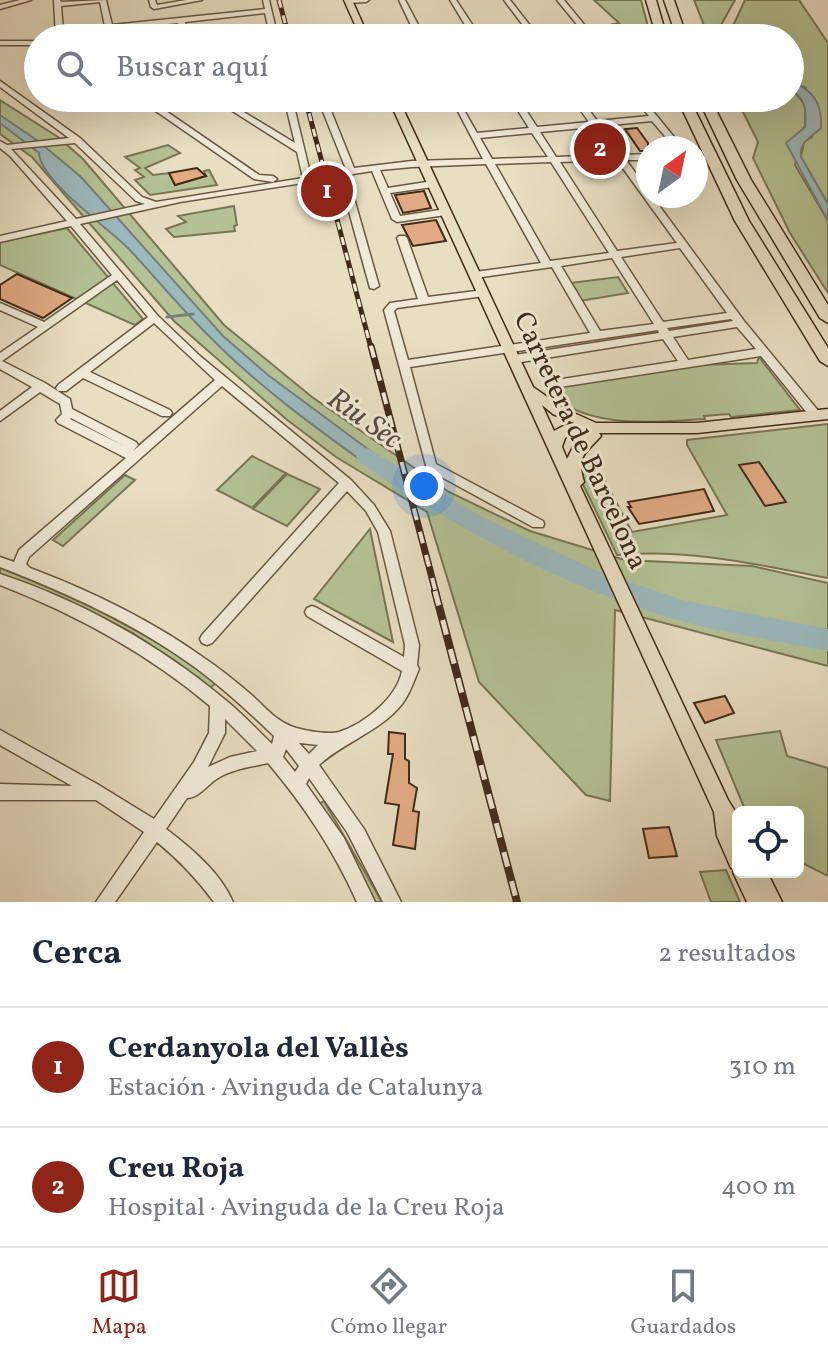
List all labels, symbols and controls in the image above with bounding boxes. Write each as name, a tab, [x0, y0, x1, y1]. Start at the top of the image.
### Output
search box	[24, 24, 804, 112]
icon: search	[52, 46, 96, 90]
text: Buscar aquí	[116, 47, 269, 89]
pin: 2	[574, 119, 626, 179]
north arrow	[636, 136, 708, 208]
pin: 1	[301, 161, 353, 221]
street label: Carretera de Barcelona	[503, 306, 657, 576]
water label: Riu Sec	[318, 379, 410, 461]
your location	[404, 466, 444, 506]
map controls	[732, 806, 804, 878]
button: locate	[732, 806, 804, 878]
text: Cerca	[32, 931, 122, 978]
text: 2 resultados	[658, 936, 796, 972]
text: Cerdanyola del Vallès	[108, 1028, 409, 1070]
text: 1	[53, 1049, 63, 1085]
text: 310 m	[729, 1049, 796, 1085]
text: Estación · Avinguda de Catalunya	[108, 1070, 483, 1106]
text: Creu Roja	[108, 1148, 244, 1190]
text: 2	[51, 1169, 65, 1205]
text: 400 m	[721, 1169, 796, 1205]
text: Hospital · Avinguda de la Creu Roja	[108, 1190, 505, 1226]
tab: Mapa	[92, 1264, 147, 1343]
tab: Cómo llegar	[330, 1264, 447, 1343]
tab: Guardados	[631, 1264, 736, 1343]

